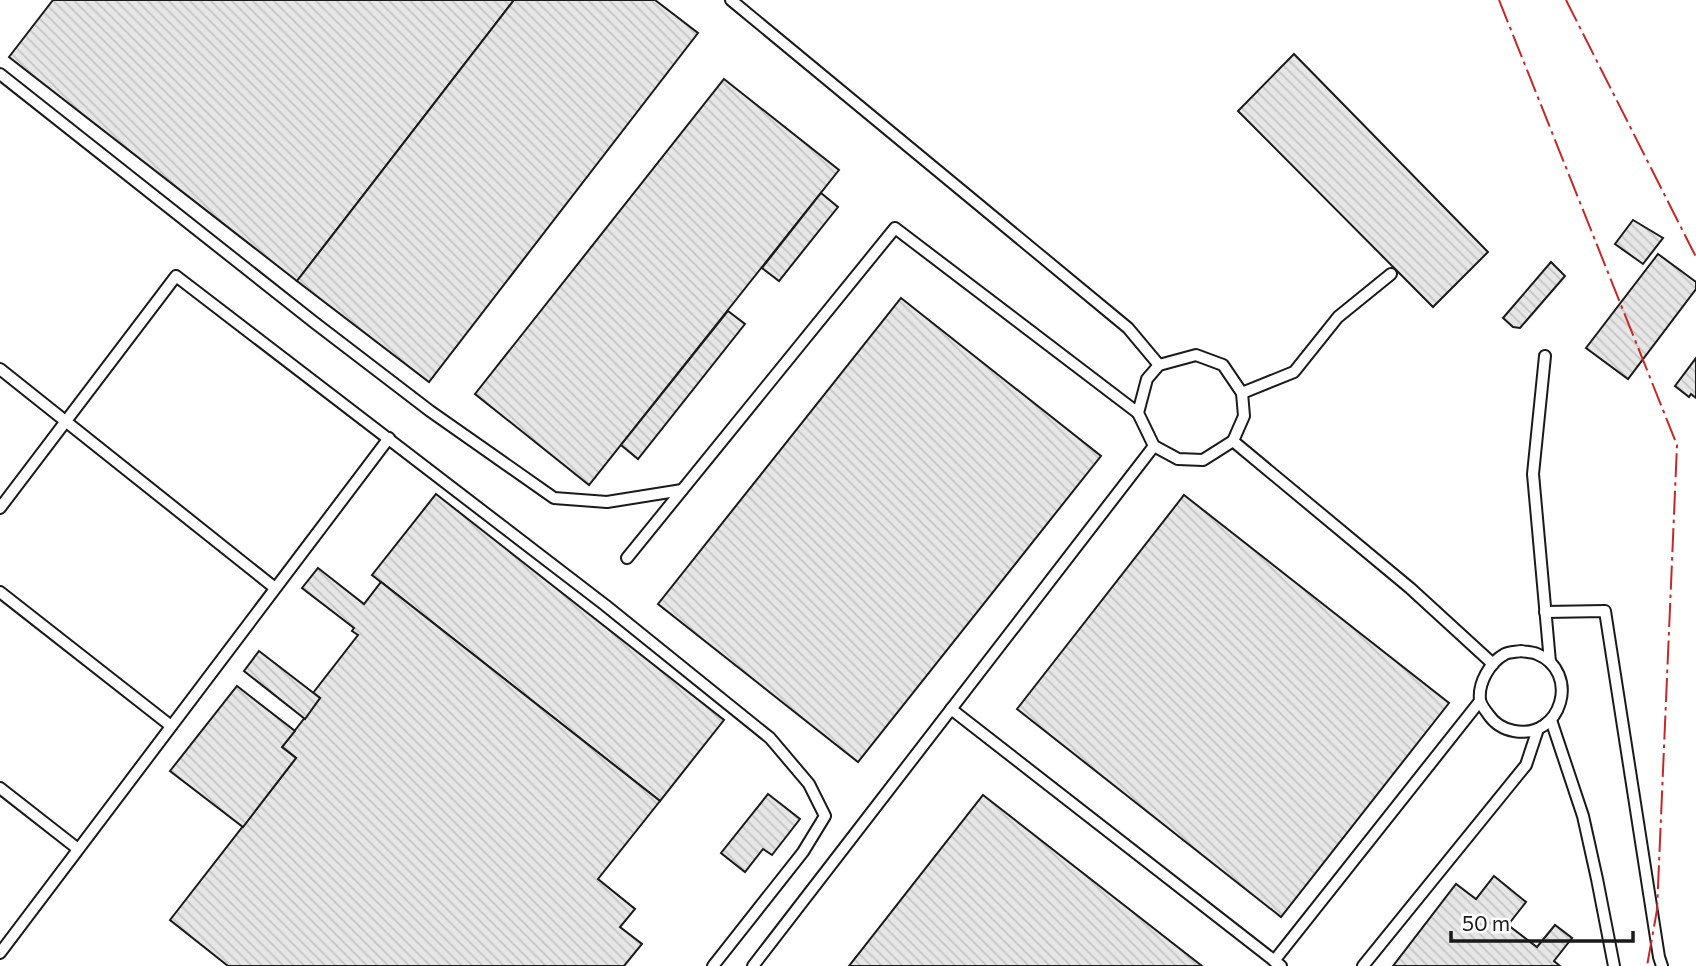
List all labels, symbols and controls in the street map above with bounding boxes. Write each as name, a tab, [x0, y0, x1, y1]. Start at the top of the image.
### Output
scale bar	[1451, 900, 1633, 944]
text: 50 m	[1462, 910, 1510, 935]

